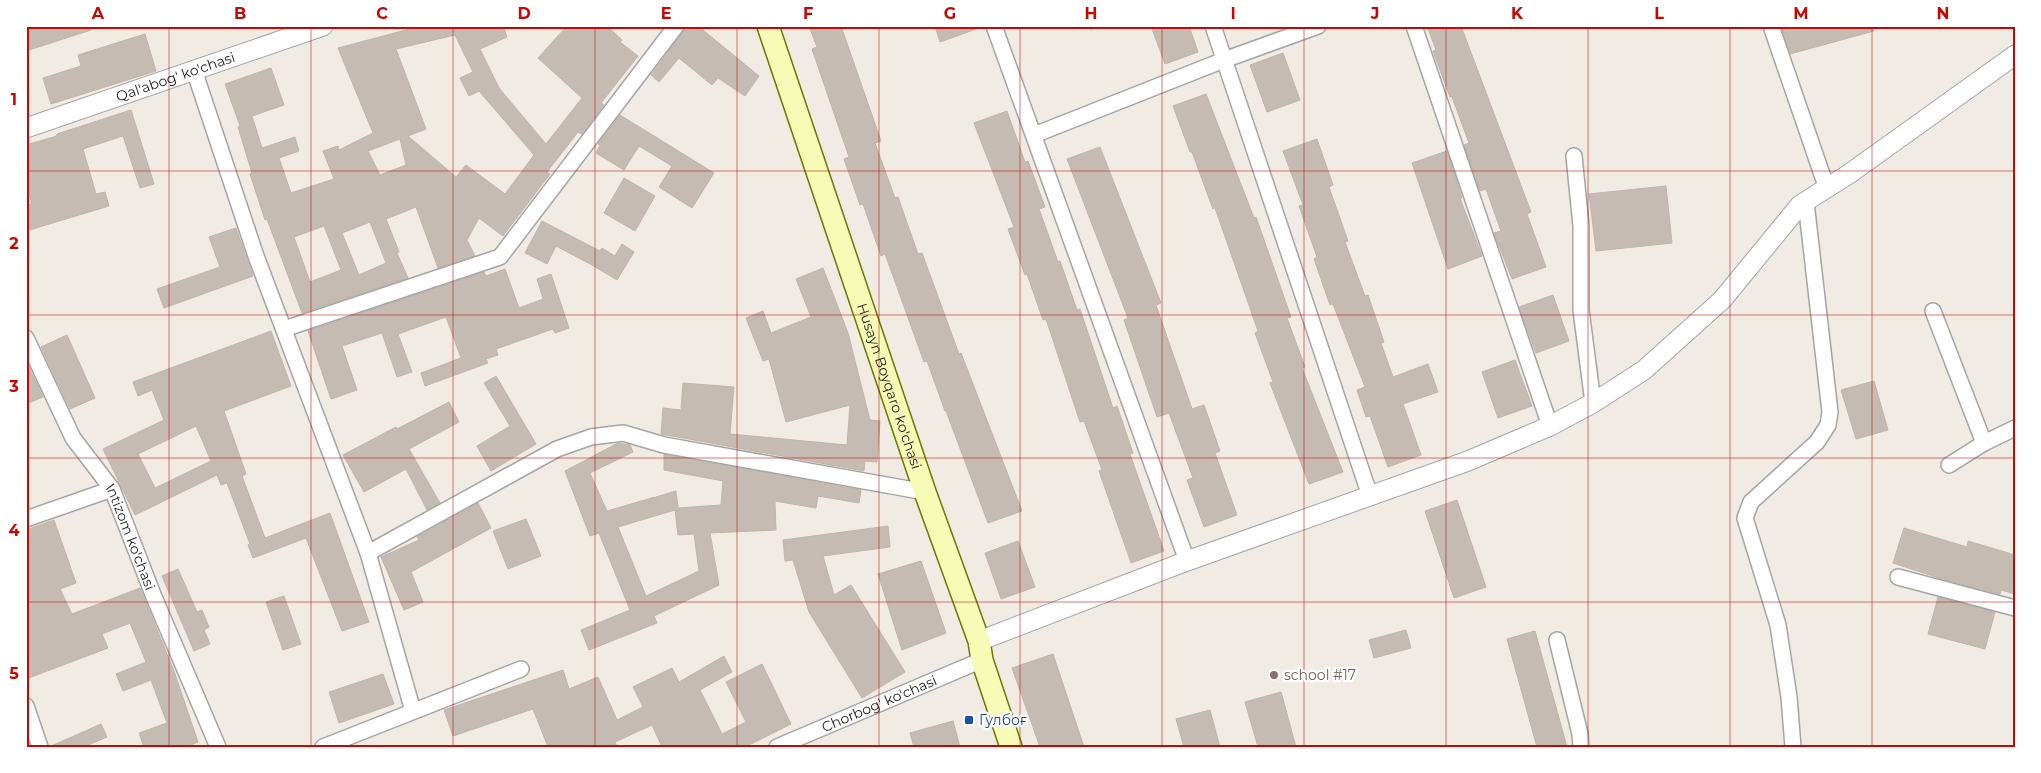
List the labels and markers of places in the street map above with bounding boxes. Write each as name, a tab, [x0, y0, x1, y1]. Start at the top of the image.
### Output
place label: school #17	[1284, 666, 1356, 684]
marker: school #17	[1268, 669, 1280, 681]
place label: Гулбоғ	[979, 711, 1027, 729]
marker: Гулбоғ	[963, 714, 975, 726]

